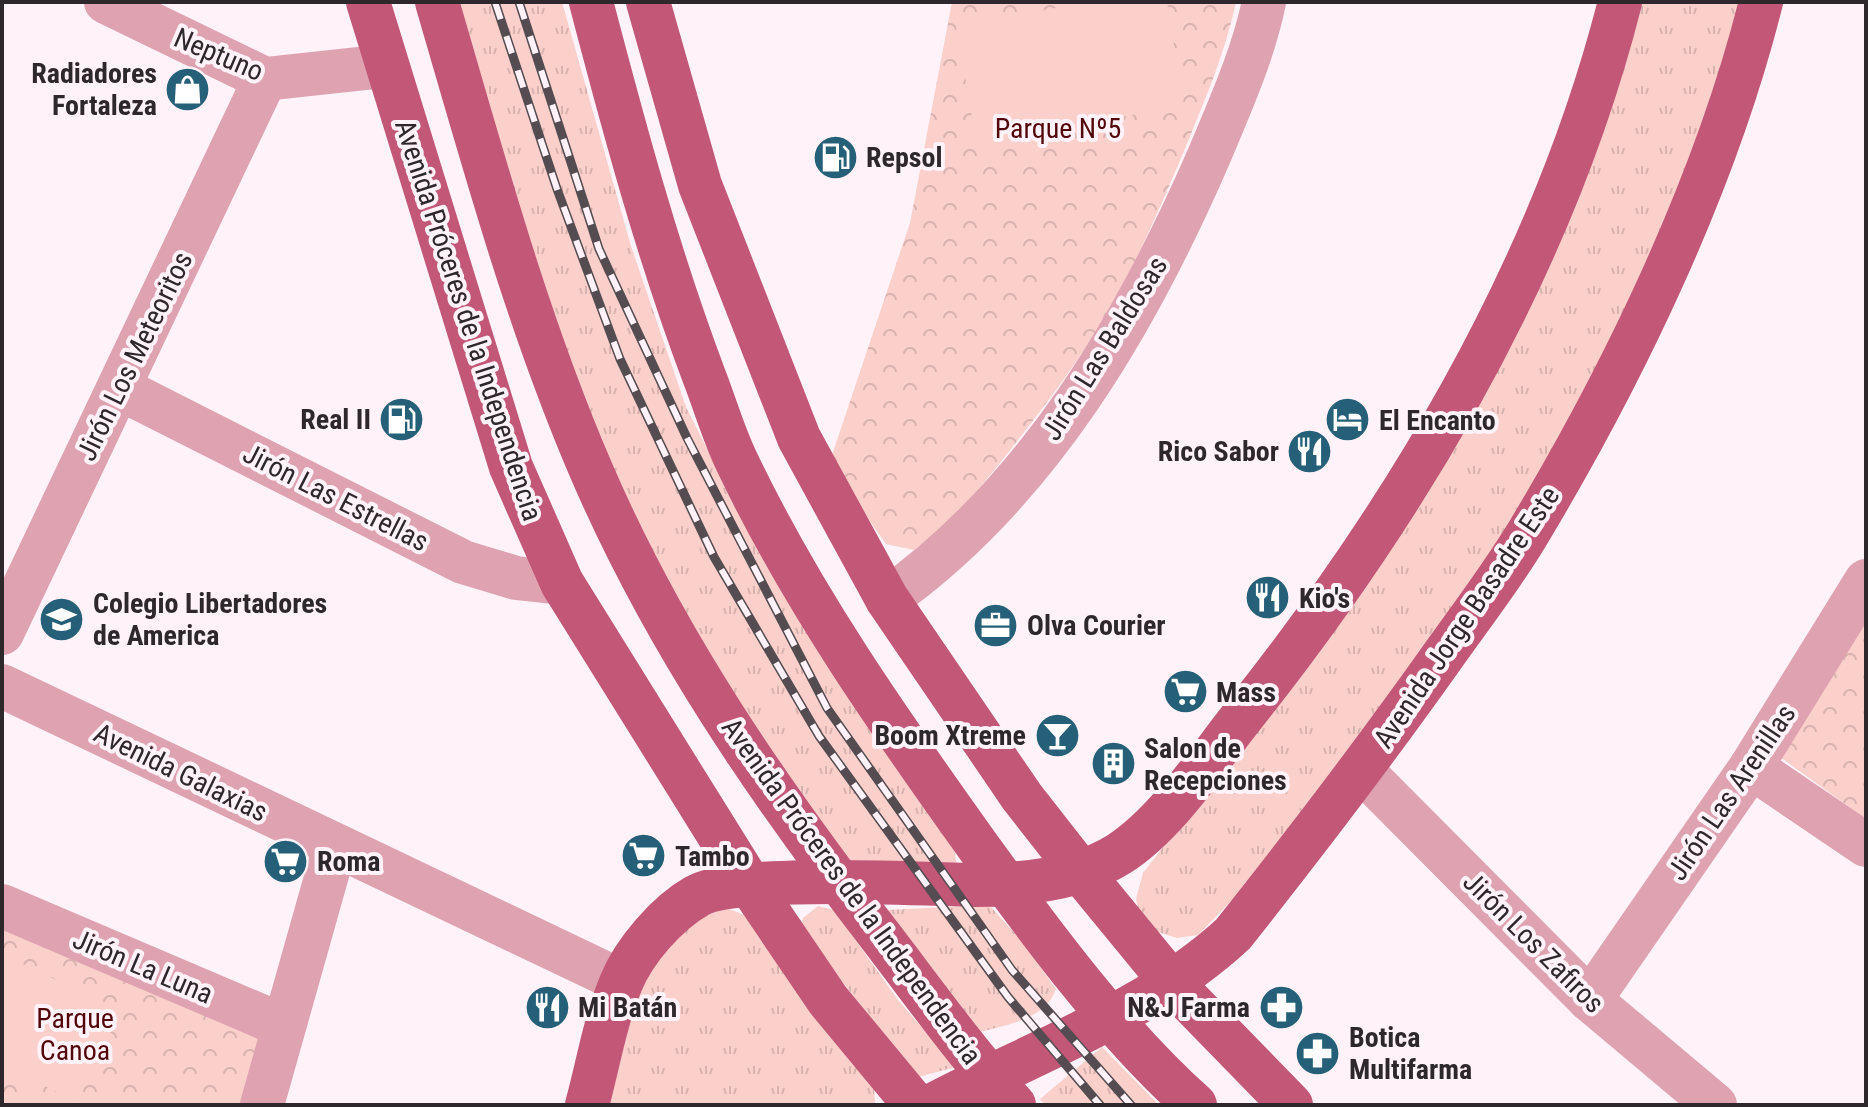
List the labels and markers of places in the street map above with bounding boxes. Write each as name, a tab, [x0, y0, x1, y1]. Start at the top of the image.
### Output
place label: Radiadores Fortaleza	[31, 57, 157, 122]
shop icon: Radiadores Fortaleza	[164, 65, 212, 113]
fuel station icon: Repsol	[811, 133, 859, 181]
place label: Repsol	[866, 141, 942, 174]
fuel station icon: Real II	[378, 395, 426, 443]
hotel icon: El Encanto	[1324, 396, 1372, 444]
place label: Real II	[300, 403, 371, 436]
place label: El Encanto	[1379, 404, 1496, 437]
restaurant icon: Rico Sabor	[1286, 427, 1334, 475]
place label: Rico Sabor	[1158, 435, 1279, 468]
restaurant icon: Kio's	[1244, 574, 1292, 622]
place label: Kio's	[1299, 582, 1350, 615]
place label: Colegio Libertadores de America	[93, 587, 327, 652]
school or university icon: Colegio Libertadores de America	[38, 595, 86, 643]
office icon: Olva Courier	[972, 601, 1020, 649]
place label: Olva Courier	[1027, 609, 1166, 642]
supermarket icon: Mass	[1161, 668, 1209, 716]
place label: Mass	[1216, 676, 1276, 709]
bar icon: Boom Xtreme	[1033, 711, 1081, 759]
place label: Boom Xtreme	[874, 719, 1026, 752]
place label: Salon de Recepciones	[1144, 732, 1287, 797]
building icon: Salon de Recepciones	[1089, 740, 1137, 788]
supermarket icon: Tambo	[620, 832, 668, 880]
supermarket icon: Roma	[262, 837, 310, 885]
place label: Tambo	[675, 840, 750, 873]
place label: Roma	[317, 845, 380, 878]
restaurant icon: Mi Batán	[523, 983, 571, 1031]
pharmacy icon: N&J Farma	[1257, 983, 1305, 1031]
place label: Mi Batán	[578, 991, 677, 1024]
place label: N&J Farma	[1127, 991, 1250, 1024]
place label: Botica Multifarma	[1349, 1021, 1472, 1086]
pharmacy icon: Botica Multifarma	[1294, 1029, 1342, 1077]

